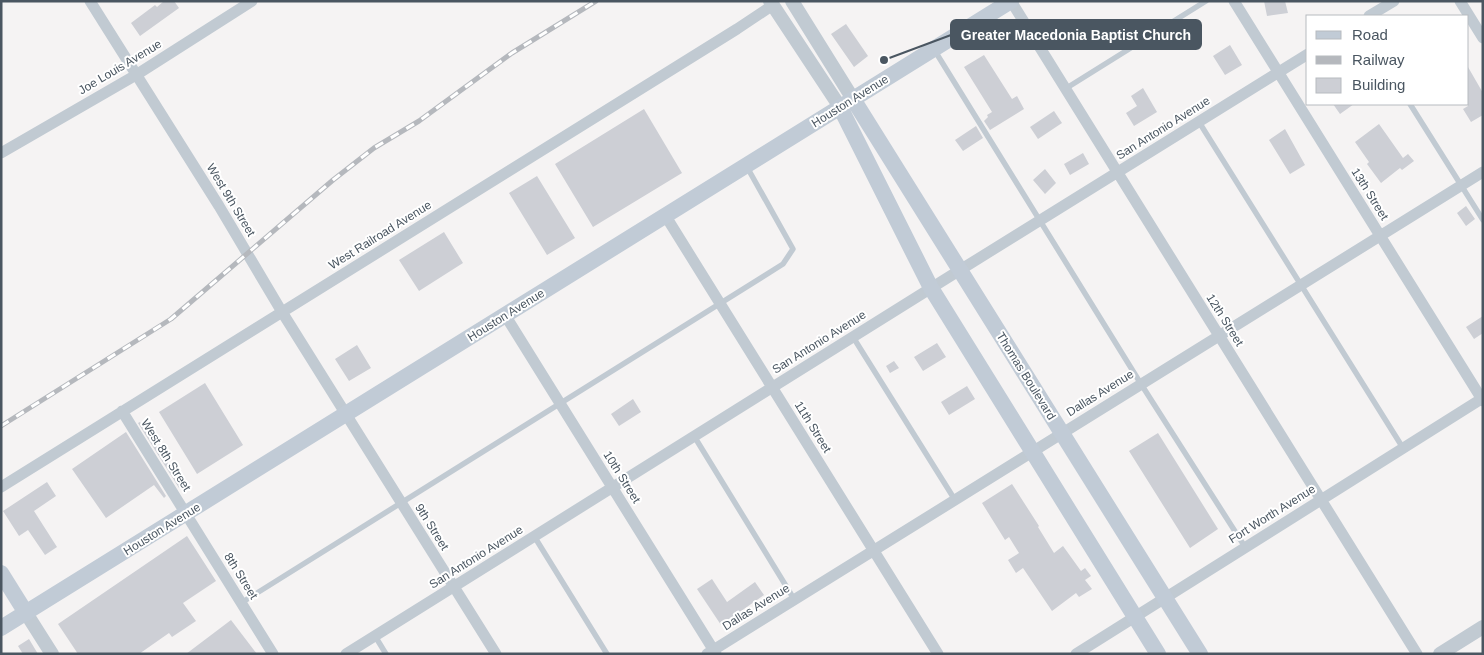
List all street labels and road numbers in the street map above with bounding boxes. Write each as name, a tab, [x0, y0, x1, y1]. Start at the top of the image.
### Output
street label: Joe Louis Avenue	[76, 36, 164, 97]
street label: Houston Avenue	[809, 72, 891, 130]
street label: San Antonio Avenue	[1114, 93, 1213, 163]
street label: West 9th Street	[204, 161, 259, 240]
street label: 13th Street	[1349, 165, 1392, 223]
street label: West Railroad Avenue	[326, 198, 434, 272]
street label: Houston Avenue	[465, 286, 547, 344]
street label: 12th Street	[1204, 291, 1247, 349]
street label: San Antonio Avenue	[770, 307, 869, 377]
street label: Thomas Boulevard	[993, 330, 1059, 422]
street label: Dallas Avenue	[1064, 367, 1136, 419]
street label: 11th Street	[792, 399, 835, 456]
street label: West 8th Street	[138, 416, 194, 494]
street label: 10th Street	[601, 448, 644, 506]
street label: Fort Worth Avenue	[1226, 481, 1318, 546]
street label: Houston Avenue	[121, 500, 203, 558]
street label: 9th Street	[412, 501, 452, 553]
street label: San Antonio Avenue	[427, 522, 526, 592]
street label: 8th Street	[221, 550, 261, 602]
street label: Dallas Avenue	[720, 581, 792, 633]

